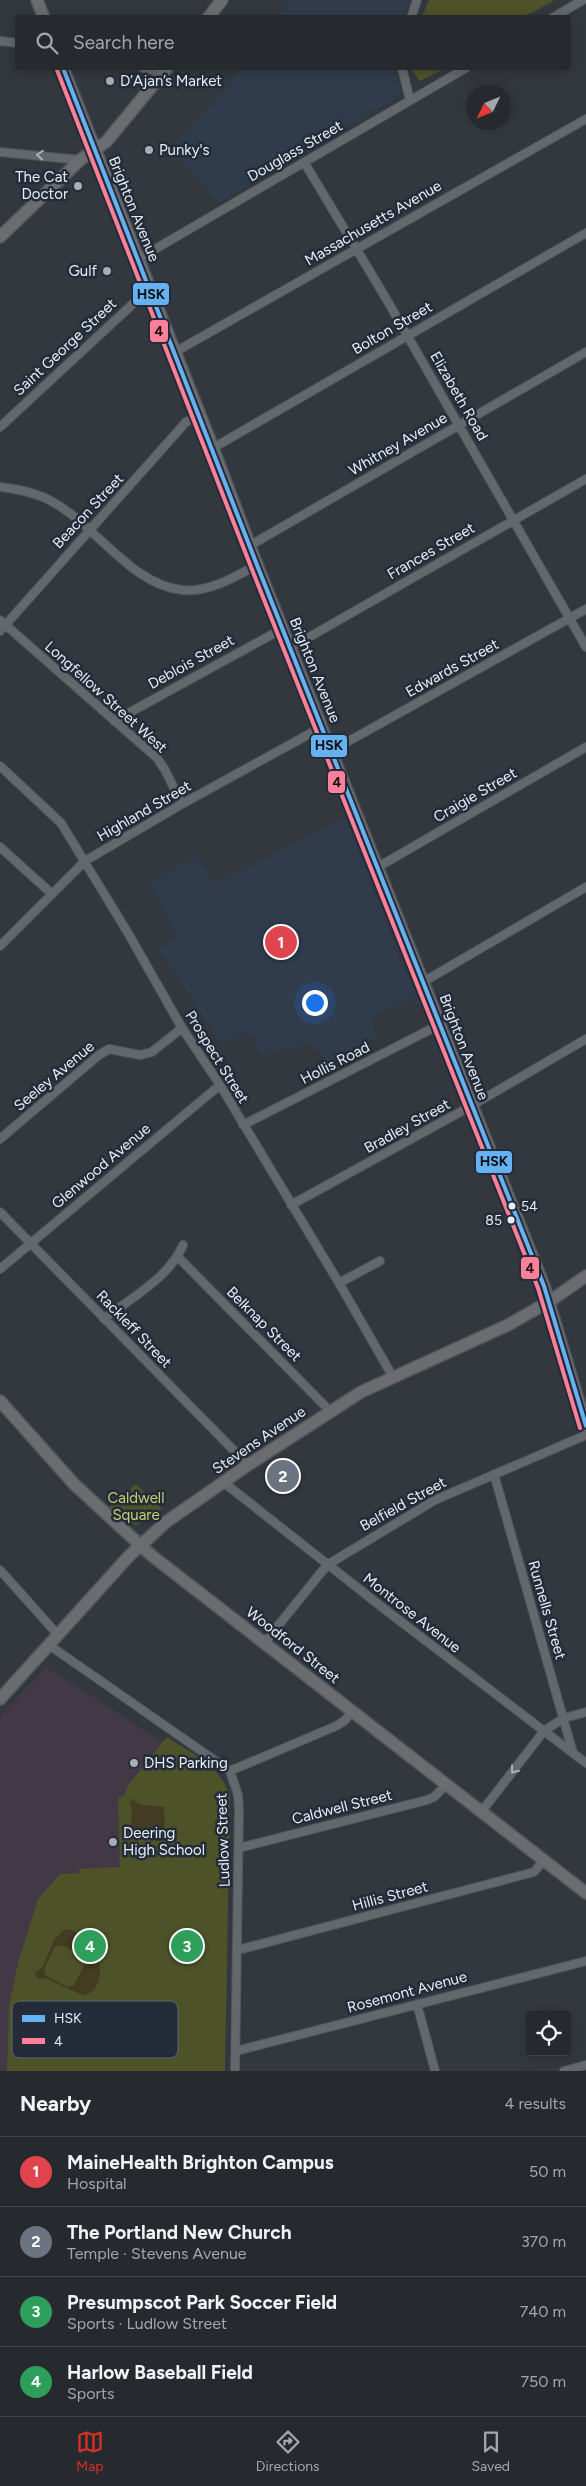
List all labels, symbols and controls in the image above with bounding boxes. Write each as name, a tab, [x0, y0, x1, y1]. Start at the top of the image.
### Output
search box	[15, 15, 571, 70]
icon: search	[33, 29, 61, 57]
text: Search here	[73, 31, 175, 54]
place label: D’Ajan’s Market	[120, 72, 222, 90]
marker: D’Ajan’s Market	[104, 75, 116, 87]
north arrow	[466, 85, 511, 130]
street label: Douglass Street	[244, 116, 346, 186]
place label: Punky's	[159, 141, 210, 159]
marker: Punky's	[143, 144, 155, 156]
one-way arrow	[36, 150, 44, 161]
street label: Brighton Avenue	[105, 154, 163, 264]
place label: The Cat Doctor	[15, 168, 68, 203]
street label: Massachusetts Avenue	[301, 177, 445, 269]
marker: The Cat Doctor	[72, 180, 84, 192]
place label: Gulf	[68, 262, 97, 280]
marker: Gulf	[101, 265, 113, 277]
line badge: HSK	[132, 282, 170, 306]
text: HSK	[137, 286, 166, 303]
street label: Saint George Street	[10, 294, 120, 399]
street label: Bolton Street	[349, 298, 436, 358]
line badge: 4	[149, 319, 169, 343]
text: 4	[155, 323, 164, 340]
street label: Elizabeth Road	[426, 348, 492, 444]
street label: Whitney Avenue	[346, 409, 450, 479]
street label: Beacon Street	[49, 470, 128, 552]
street label: Frances Street	[384, 519, 478, 583]
street label: Brighton Avenue	[286, 615, 344, 725]
street label: Deblois Street	[145, 631, 237, 693]
street label: Edwards Street	[402, 635, 502, 701]
street label: Longfellow Street West	[41, 637, 171, 757]
line badge: HSK	[310, 734, 348, 758]
text: HSK	[315, 737, 344, 754]
street label: Craigie Street	[430, 764, 520, 826]
line badge: 4	[327, 770, 346, 794]
text: 4	[333, 774, 342, 791]
street label: Highland Street	[94, 777, 195, 845]
pin: 1	[265, 923, 297, 961]
your location	[302, 990, 328, 1016]
street label: Brighton Avenue	[436, 991, 492, 1103]
street label: Prospect Street	[181, 1007, 253, 1107]
street label: Seeley Avenue	[10, 1037, 98, 1115]
street label: Hollis Road	[297, 1038, 373, 1088]
street label: Bradley Street	[361, 1095, 453, 1157]
street label: Glenwood Avenue	[48, 1119, 154, 1213]
line badge: HSK	[475, 1150, 513, 1174]
text: HSK	[480, 1153, 509, 1170]
place label: 54	[521, 1198, 538, 1215]
marker: 54	[507, 1201, 517, 1211]
place label: 85	[485, 1212, 502, 1229]
marker: 85	[506, 1215, 516, 1225]
line badge: 4	[520, 1256, 540, 1280]
text: 4	[526, 1260, 535, 1277]
street label: Belknap Street	[223, 1283, 305, 1365]
street label: Rackleff Street	[93, 1287, 176, 1372]
street label: Stevens Avenue	[209, 1402, 309, 1478]
pin: 2	[267, 1457, 299, 1495]
street label: Belfield Street	[357, 1473, 449, 1535]
park label: Caldwell Square	[108, 1489, 164, 1524]
street label: Runnells Street	[524, 1558, 570, 1662]
street label: Montrose Avenue	[360, 1569, 464, 1657]
street label: Woodford Street	[243, 1603, 344, 1687]
place label: DHS Parking	[144, 1754, 228, 1772]
marker: DHS Parking	[128, 1757, 140, 1769]
one-way arrow	[510, 1764, 519, 1773]
street label: Caldwell Street	[290, 1786, 394, 1828]
street label: Ludlow Street	[212, 1792, 234, 1887]
place label: Deering High School	[123, 1824, 205, 1859]
marker: Deering High School	[107, 1836, 119, 1848]
street label: Hillis Street	[350, 1877, 430, 1915]
pin: 4	[74, 1927, 106, 1965]
pin: 3	[171, 1927, 203, 1965]
street label: Rosemont Avenue	[345, 1967, 469, 2017]
legend	[12, 2001, 178, 2058]
text: HSK	[54, 2010, 82, 2027]
map controls	[526, 2011, 571, 2056]
button: locate	[526, 2011, 571, 2056]
text: 4	[54, 2033, 63, 2050]
text: Nearby	[20, 2091, 91, 2116]
text: 4 results	[505, 2094, 566, 2113]
text: MaineHealth Brighton Campus	[67, 2151, 334, 2174]
text: 1	[33, 2162, 39, 2181]
text: 50 m	[529, 2162, 566, 2181]
text: Hospital	[67, 2174, 127, 2193]
text: The Portland New Church	[67, 2221, 292, 2244]
text: 2	[31, 2232, 41, 2251]
text: 370 m	[521, 2232, 566, 2251]
text: Temple · Stevens Avenue	[67, 2244, 247, 2263]
text: Presumpscot Park Soccer Field	[67, 2291, 337, 2314]
text: 3	[32, 2302, 40, 2321]
text: 740 m	[520, 2302, 566, 2321]
text: Sports · Ludlow Street	[67, 2314, 227, 2333]
text: Harlow Baseball Field	[67, 2361, 253, 2384]
text: 4	[31, 2372, 41, 2391]
text: 750 m	[520, 2372, 566, 2391]
text: Sports	[67, 2384, 114, 2403]
tab: Map	[76, 2428, 104, 2475]
tab: Directions	[256, 2428, 320, 2475]
tab: Saved	[471, 2428, 510, 2475]

